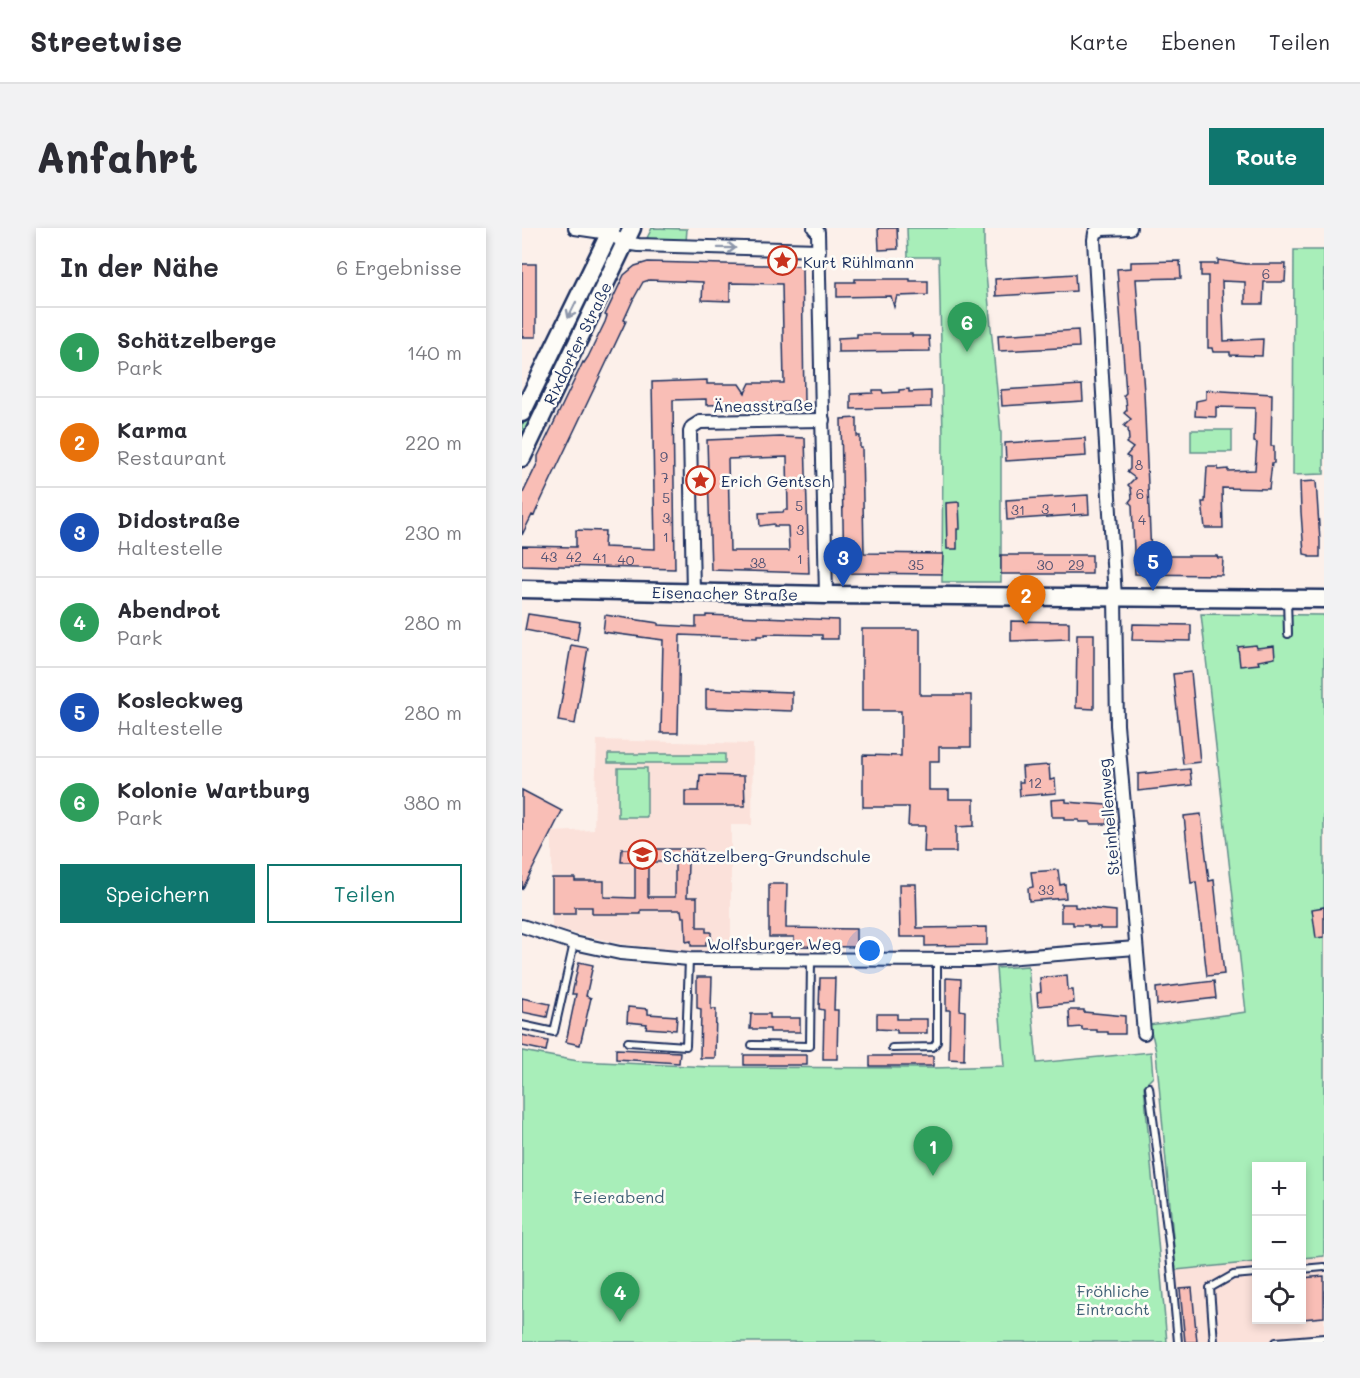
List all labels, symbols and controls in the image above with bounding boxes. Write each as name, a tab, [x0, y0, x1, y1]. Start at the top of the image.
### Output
text: Streetwise	[30, 23, 182, 59]
text: Karte	[1070, 28, 1128, 55]
text: Ebenen	[1161, 28, 1236, 55]
text: Teilen	[1269, 28, 1330, 55]
button: Route	[1209, 128, 1324, 185]
text: Anfahrt	[36, 129, 198, 184]
one-way arrow	[717, 242, 737, 253]
place icon: Kurt Rühlmann	[766, 245, 798, 277]
text: In der Nähe	[60, 250, 219, 284]
place label: Kurt Rühlmann	[803, 251, 914, 272]
text: 6 Ergebnisse	[336, 254, 462, 280]
house number: 6	[1262, 264, 1270, 283]
street label: Rixdorfer Straße	[538, 278, 616, 408]
one-way arrow	[565, 300, 577, 318]
pin: 6	[948, 302, 986, 352]
text: Schätzelberge	[117, 325, 276, 354]
text: 1	[75, 339, 84, 365]
text: 140 m	[407, 339, 462, 365]
text: Park	[117, 354, 162, 380]
street label: Äneasstraße	[713, 394, 813, 416]
text: Karma	[117, 415, 187, 444]
text: 2	[74, 429, 85, 455]
text: 220 m	[405, 429, 462, 455]
text: Restaurant	[117, 444, 227, 470]
house number: 9	[660, 447, 668, 466]
house number: 8	[1135, 455, 1143, 474]
place icon: Erich Gentsch	[684, 464, 716, 496]
house number: 7	[661, 468, 669, 487]
place label: Erich Gentsch	[721, 470, 831, 491]
house number: 6	[1136, 484, 1144, 503]
house number: 5	[662, 488, 670, 507]
house number: 5	[795, 496, 803, 515]
house number: 1	[1071, 497, 1077, 516]
house number: 3	[1041, 499, 1049, 518]
house number: 31	[1011, 500, 1025, 519]
text: Didostraße	[117, 505, 240, 534]
house number: 3	[662, 508, 670, 527]
house number: 4	[1138, 510, 1147, 529]
text: 3	[74, 519, 86, 545]
text: 230 m	[404, 519, 462, 545]
house number: 3	[796, 520, 804, 539]
house number: 1	[663, 527, 669, 546]
text: Haltestelle	[117, 534, 223, 560]
pin: 3	[824, 538, 862, 587]
pin: 5	[1134, 542, 1172, 591]
house number: 43	[541, 547, 557, 566]
house number: 42	[566, 547, 582, 566]
house number: 41	[593, 548, 607, 567]
house number: 1	[797, 549, 803, 568]
house number: 40	[618, 550, 635, 569]
house number: 38	[750, 553, 766, 572]
house number: 35	[908, 555, 924, 574]
house number: 30	[1037, 555, 1054, 574]
house number: 29	[1068, 555, 1084, 574]
pin: 2	[1006, 576, 1046, 625]
street label: Eisenacher Straße	[652, 581, 798, 605]
text: Abendrot	[117, 595, 221, 624]
text: 4	[73, 609, 86, 635]
text: 280 m	[404, 609, 462, 635]
text: Park	[117, 624, 162, 650]
text: Kosleckweg	[117, 685, 243, 714]
text: 5	[74, 699, 85, 725]
text: 280 m	[404, 699, 462, 725]
text: Haltestelle	[117, 714, 223, 740]
street label: Steinhellenweg	[1092, 758, 1124, 876]
house number: 12	[1028, 773, 1042, 792]
text: Kolonie Wartburg	[117, 775, 310, 804]
text: 6	[73, 789, 86, 815]
text: 380 m	[404, 789, 462, 815]
text: Park	[117, 804, 162, 830]
school or university icon: Schätzelberg-Grundschule	[626, 839, 658, 871]
place label: Schätzelberg-Grundschule	[663, 845, 871, 866]
button: Speichern	[60, 864, 255, 923]
button: Teilen	[267, 864, 462, 923]
house number: 33	[1038, 880, 1054, 899]
street label: Wolfsburger Weg	[707, 933, 841, 954]
your location	[855, 936, 884, 965]
pin: 1	[914, 1126, 952, 1176]
map controls	[1252, 1162, 1306, 1324]
button: +	[1252, 1162, 1306, 1216]
park label: Feierabend	[574, 1186, 664, 1207]
button: −	[1252, 1216, 1306, 1270]
button: locate	[1252, 1270, 1306, 1324]
pin: 4	[600, 1272, 640, 1322]
park label: Fröhliche Eintracht	[1076, 1280, 1150, 1319]

